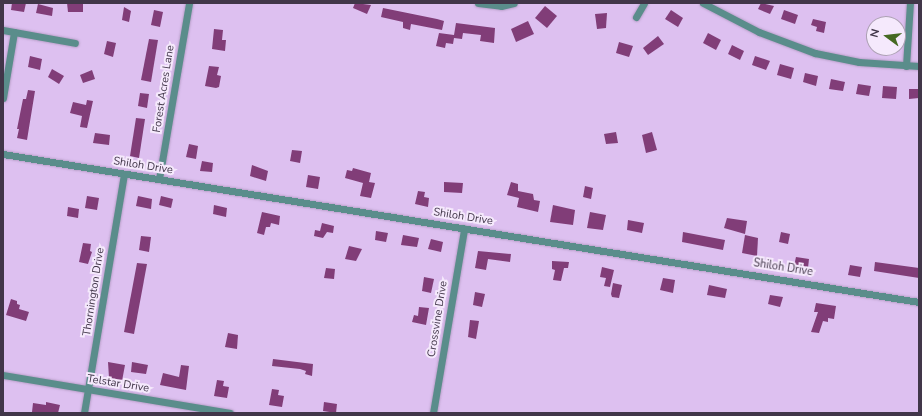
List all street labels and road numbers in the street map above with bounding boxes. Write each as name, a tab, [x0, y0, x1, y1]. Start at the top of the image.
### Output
street label: Forest Acres Lane	[151, 44, 177, 134]
street label: Shiloh Drive	[112, 155, 174, 177]
street label: Shiloh Drive	[432, 206, 494, 228]
street label: Thornington Drive	[80, 247, 108, 337]
street label: Shiloh Drive	[752, 257, 814, 279]
street label: Crossvine Drive	[425, 280, 451, 358]
street label: Telstar Drive	[86, 373, 150, 395]

